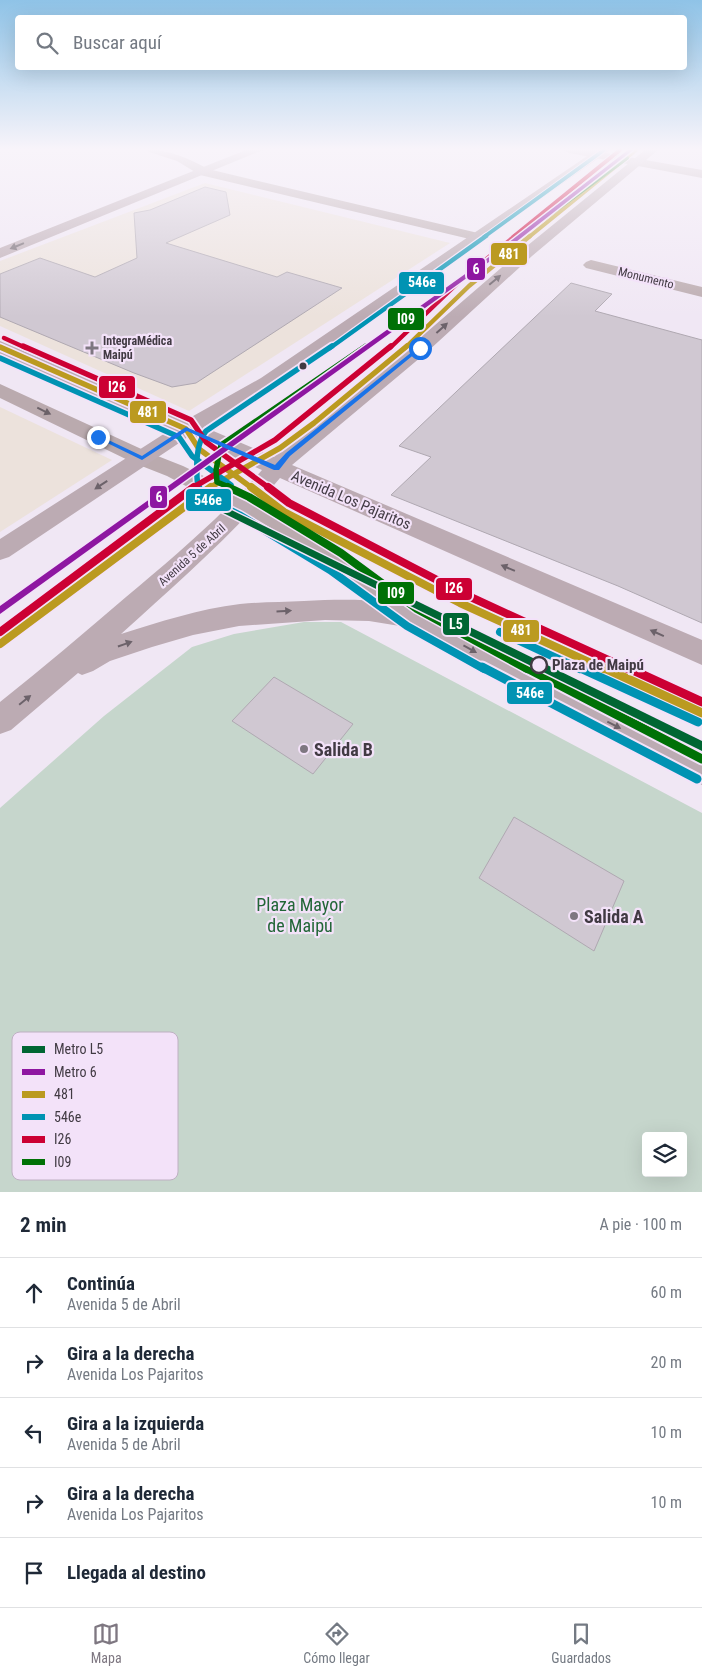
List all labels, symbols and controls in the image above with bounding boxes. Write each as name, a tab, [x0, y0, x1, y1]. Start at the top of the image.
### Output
search box	[15, 15, 687, 70]
icon: search	[33, 29, 61, 57]
text: Buscar aquí	[73, 31, 162, 54]
one-way arrow	[9, 242, 24, 250]
line badge: 481	[490, 242, 528, 266]
text: 481	[498, 246, 520, 262]
line badge: 6	[466, 257, 486, 281]
text: 6	[472, 261, 480, 277]
street label: Monumento	[617, 264, 675, 292]
line badge: 546e	[398, 271, 445, 295]
text: 546e	[408, 274, 436, 290]
one-way arrow	[489, 275, 502, 286]
line badge: I09	[387, 307, 425, 331]
text: I09	[397, 311, 415, 327]
one-way arrow	[436, 322, 448, 334]
place label: IntegraMédica Maipú	[103, 334, 172, 362]
route start	[409, 337, 432, 360]
marker: IntegraMédica Maipú	[85, 341, 99, 355]
unlabelled marker	[298, 361, 308, 371]
line badge: I26	[98, 375, 136, 399]
text: I26	[108, 379, 126, 395]
line badge: 481	[129, 400, 167, 424]
text: 481	[137, 404, 159, 420]
one-way arrow	[37, 407, 51, 415]
route end	[87, 426, 110, 449]
street label: Avenida Los Pajaritos	[289, 467, 414, 533]
one-way arrow	[95, 480, 108, 490]
line badge: 6	[149, 485, 168, 509]
line badge: 546e	[185, 488, 232, 512]
text: 6	[155, 489, 163, 505]
text: 546e	[194, 492, 222, 508]
street label: Avenida 5 de Abril	[156, 521, 228, 589]
one-way arrow	[501, 564, 516, 571]
line badge: I26	[435, 577, 473, 601]
text: I26	[445, 580, 463, 596]
line badge: I09	[377, 581, 415, 605]
text: I09	[387, 585, 405, 601]
one-way arrow	[276, 607, 292, 615]
line badge: L5	[442, 612, 470, 636]
text: L5	[449, 616, 463, 632]
line badge: 481	[502, 619, 540, 643]
text: 481	[510, 622, 532, 638]
one-way arrow	[650, 628, 665, 637]
one-way arrow	[118, 640, 133, 647]
one-way arrow	[463, 645, 478, 653]
marker: Plaza de Maipú	[530, 656, 548, 674]
place label: Plaza de Maipú	[552, 656, 644, 674]
line badge: 546e	[506, 681, 553, 705]
text: 546e	[516, 685, 544, 701]
one-way arrow	[18, 695, 31, 706]
one-way arrow	[607, 721, 621, 729]
place label: Salida B	[314, 739, 373, 760]
marker: Salida B	[298, 743, 310, 755]
park label: Plaza Mayor de Maipú	[256, 894, 344, 936]
place label: Salida A	[584, 906, 644, 927]
marker: Salida A	[568, 910, 580, 922]
legend	[12, 1032, 178, 1180]
text: Metro L5	[54, 1041, 103, 1057]
text: Metro 6	[54, 1064, 97, 1080]
text: 481	[54, 1086, 75, 1102]
text: 546e	[54, 1109, 82, 1125]
text: I26	[54, 1131, 71, 1147]
map controls	[642, 1132, 687, 1177]
button: layers	[642, 1132, 687, 1177]
text: I09	[54, 1154, 71, 1170]
text: 2 min	[20, 1213, 67, 1237]
text: A pie · 100 m	[599, 1215, 682, 1234]
text: Continúa	[67, 1272, 135, 1295]
icon: ahead	[20, 1279, 48, 1307]
text: 60 m	[650, 1283, 682, 1302]
text: Avenida 5 de Abril	[67, 1295, 181, 1314]
text: Gira a la derecha	[67, 1342, 194, 1365]
icon: right	[20, 1349, 48, 1377]
text: 20 m	[650, 1353, 682, 1372]
text: Avenida Los Pajaritos	[67, 1365, 204, 1384]
text: Gira a la izquierda	[67, 1412, 204, 1435]
icon: left	[20, 1419, 48, 1447]
text: 10 m	[650, 1423, 682, 1442]
text: Avenida 5 de Abril	[67, 1435, 181, 1454]
text: Gira a la derecha	[67, 1482, 194, 1505]
icon: right	[20, 1489, 48, 1517]
text: 10 m	[650, 1493, 682, 1512]
text: Avenida Los Pajaritos	[67, 1505, 204, 1524]
icon: arrive	[20, 1559, 48, 1587]
text: Llegada al destino	[67, 1561, 206, 1584]
tab: Mapa	[91, 1620, 122, 1666]
tab: Cómo llegar	[303, 1620, 370, 1666]
tab: Guardados	[551, 1620, 611, 1666]

